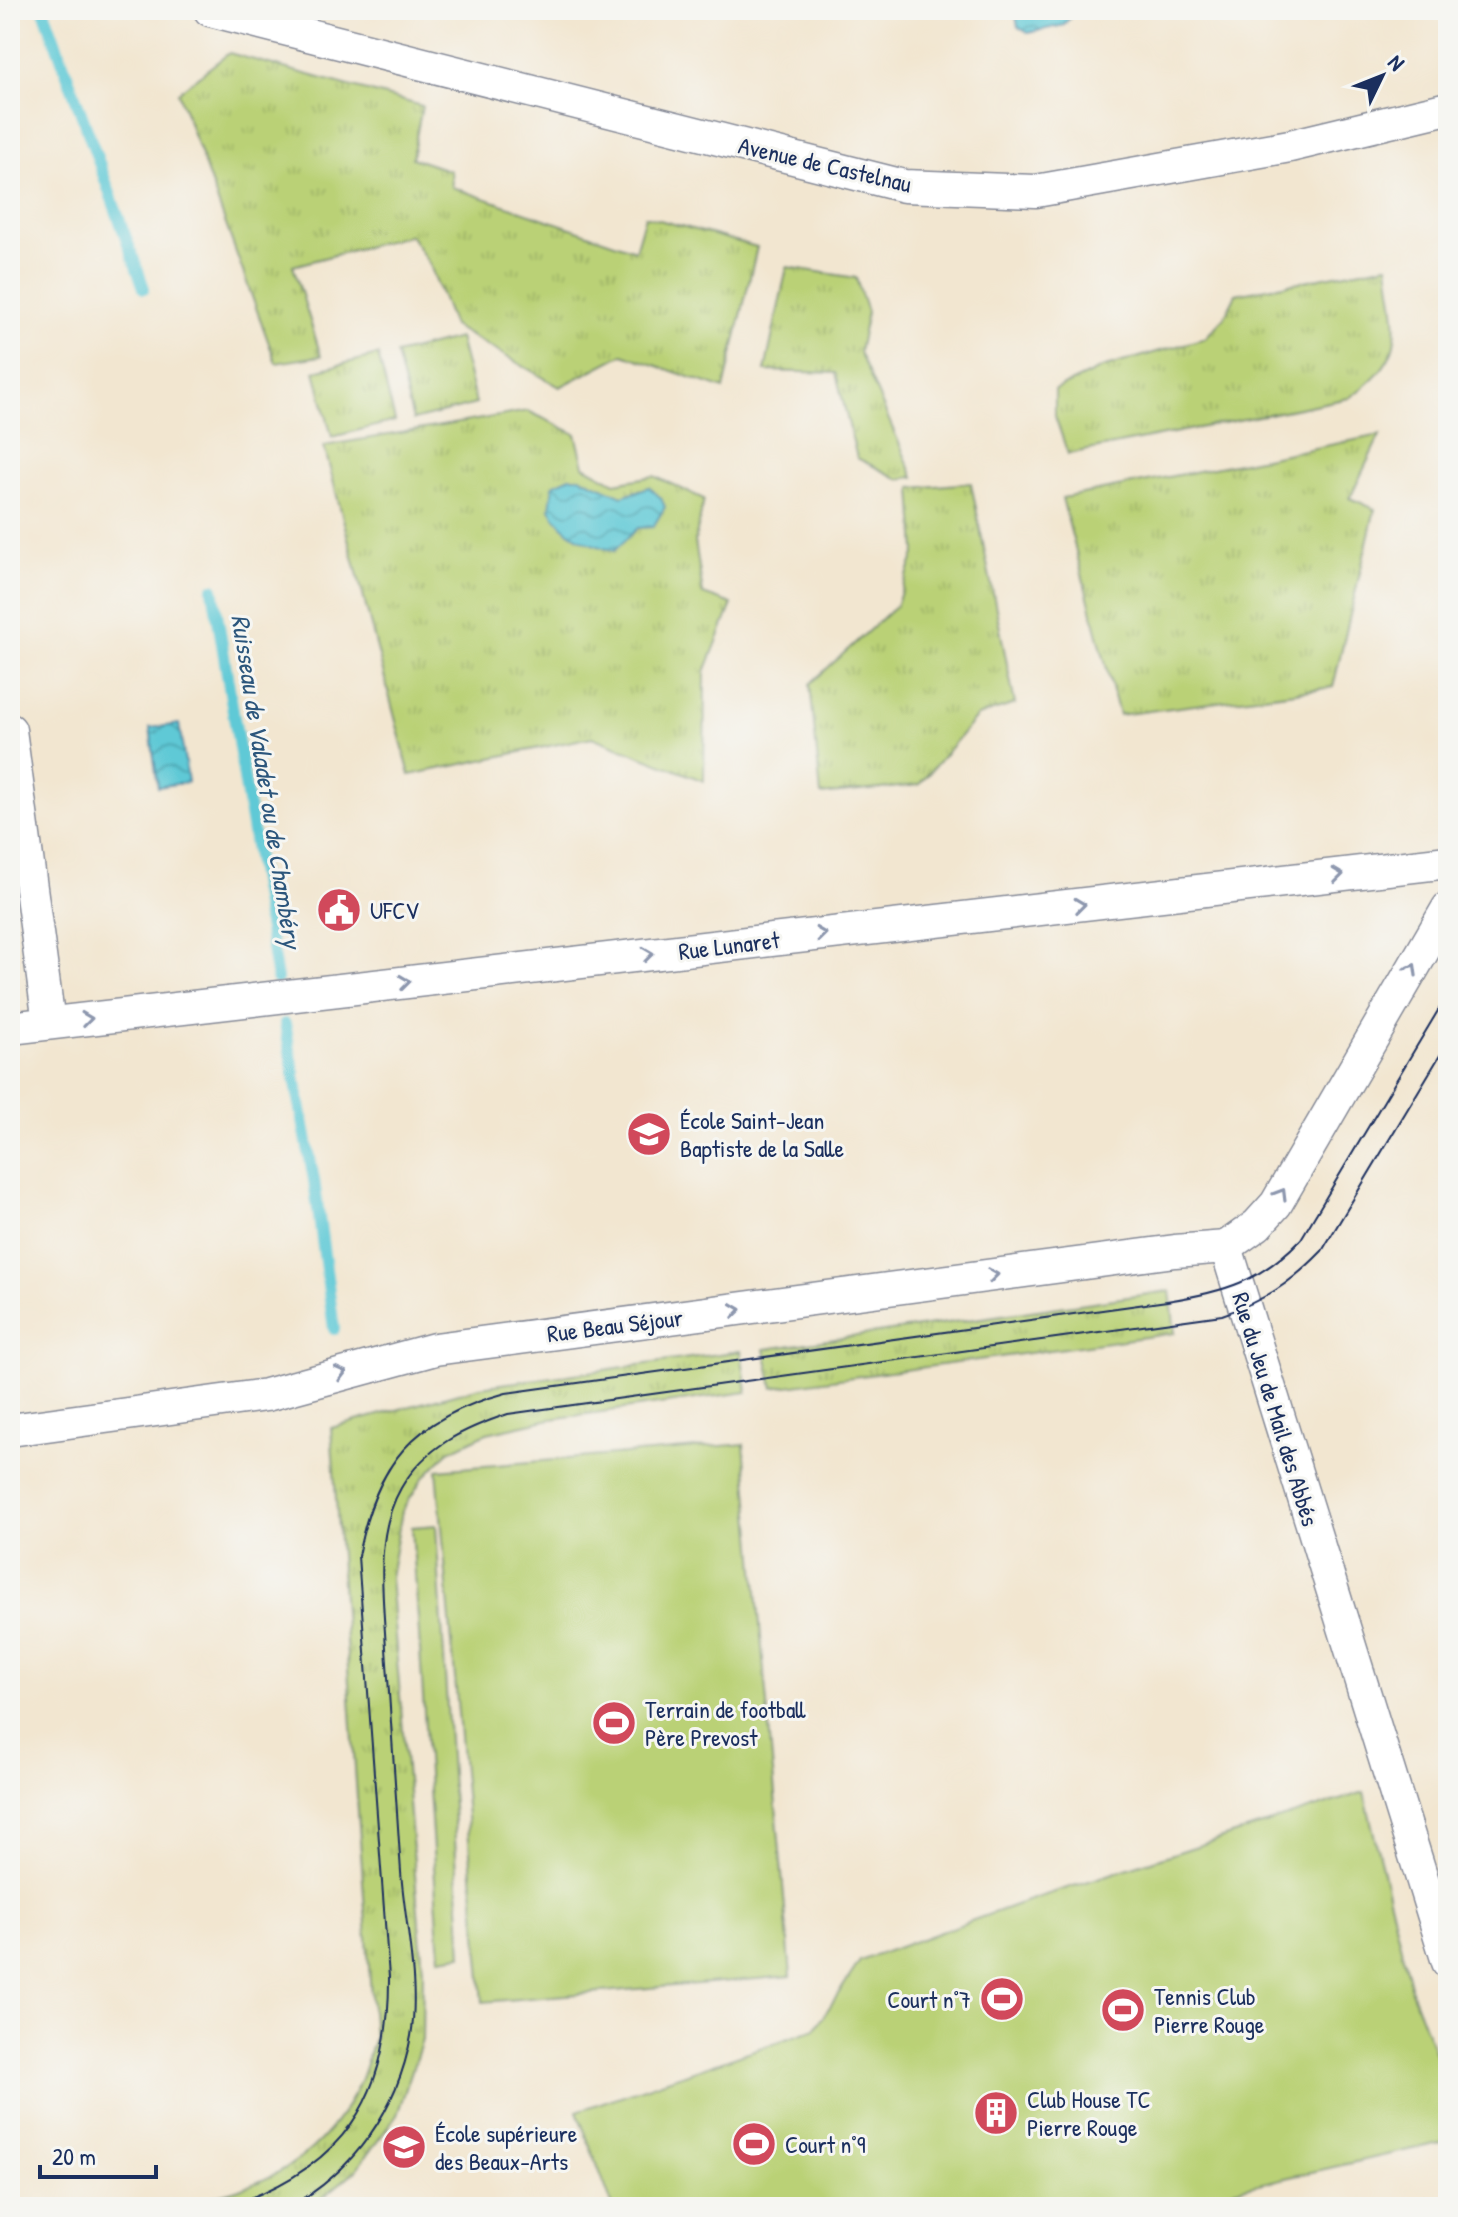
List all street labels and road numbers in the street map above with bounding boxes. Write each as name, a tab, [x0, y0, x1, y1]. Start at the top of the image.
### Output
street label: Avenue de Castelnau	[735, 129, 915, 200]
street label: Rue Lunaret	[677, 923, 782, 967]
street label: Rue du Jeu de Mail des Abbés	[1225, 1288, 1327, 1530]
street label: Rue Beau Séjour	[545, 1301, 685, 1349]

